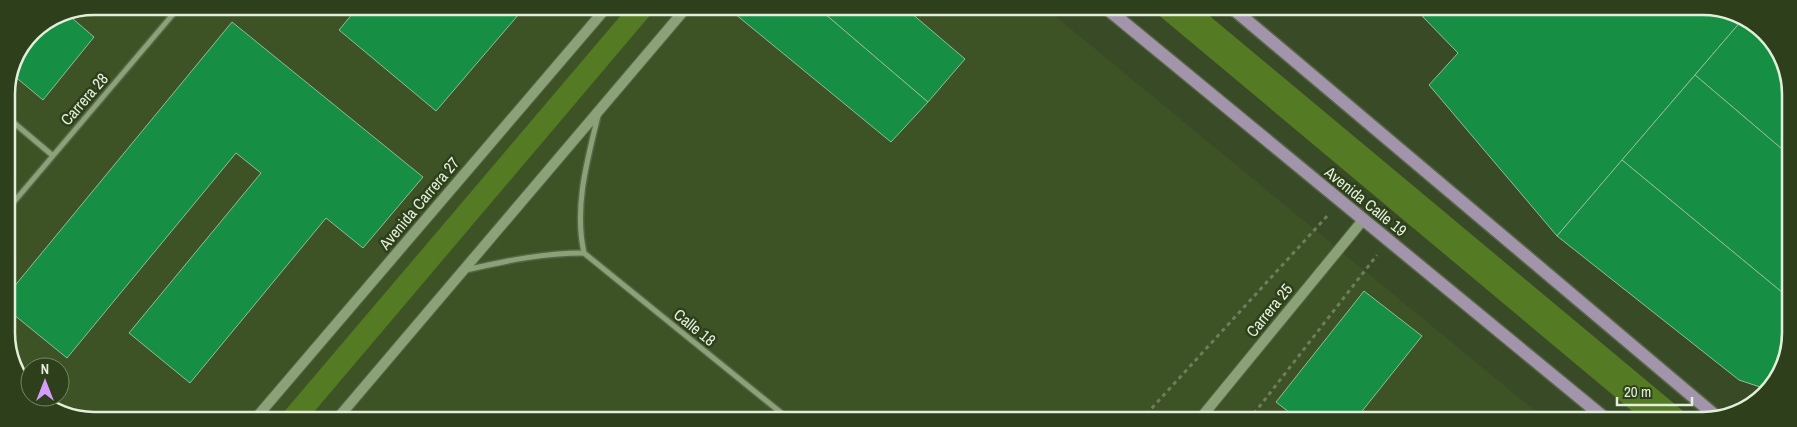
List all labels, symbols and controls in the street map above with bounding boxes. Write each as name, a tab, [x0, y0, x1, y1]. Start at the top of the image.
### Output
street label: Carrera 28	[55, 68, 113, 130]
street label: Avenida Carrera 27	[373, 152, 464, 255]
street label: Avenida Calle 19	[1320, 160, 1412, 241]
street label: Carrera 25	[1241, 279, 1297, 341]
street label: Calle 18	[669, 303, 721, 351]
north arrow	[20, 357, 70, 407]
text: N	[41, 360, 49, 378]
scale bar	[1617, 374, 1692, 406]
text: 20 m	[1624, 381, 1651, 402]

